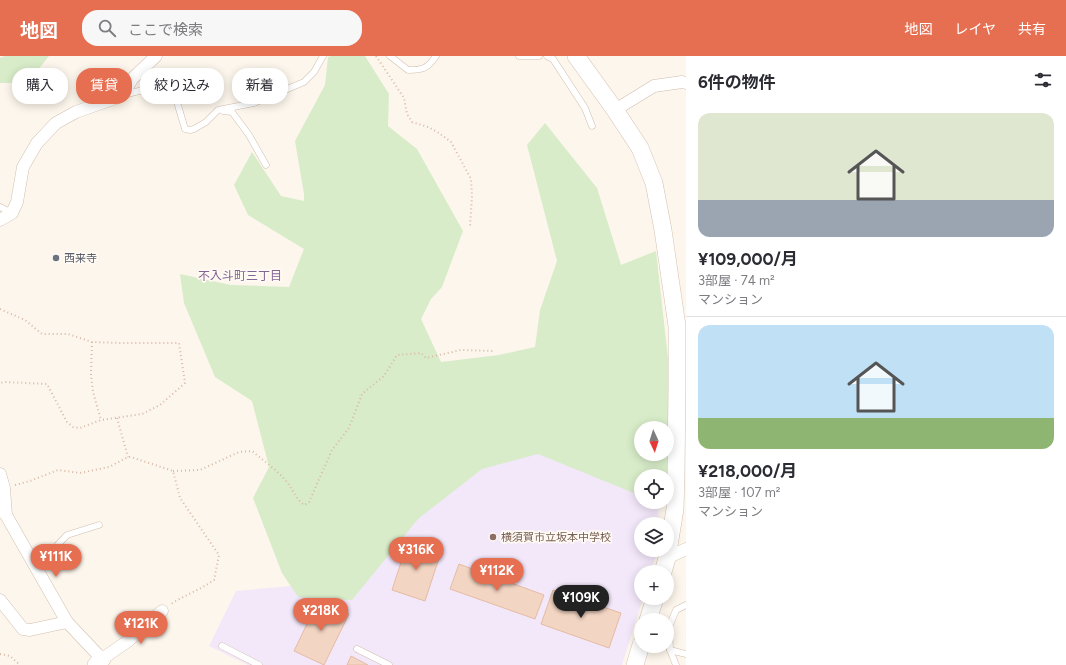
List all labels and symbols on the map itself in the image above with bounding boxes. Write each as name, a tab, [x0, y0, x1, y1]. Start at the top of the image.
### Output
place label: 西来寺	[64, 252, 97, 265]
marker: 西来寺	[51, 253, 61, 263]
district label: 不入斗町三丁目	[198, 269, 282, 283]
north arrow	[634, 421, 674, 461]
place label: 横須賀市立坂本中学校	[501, 531, 611, 544]
marker: 横須賀市立坂本中学校	[488, 532, 498, 542]
pin: ¥316K	[388, 537, 444, 571]
pin: ¥111K	[28, 544, 84, 578]
pin: ¥112K	[469, 558, 525, 592]
pin: ¥109K	[553, 585, 609, 619]
pin: ¥218K	[293, 598, 349, 632]
pin: ¥121K	[113, 611, 169, 645]

